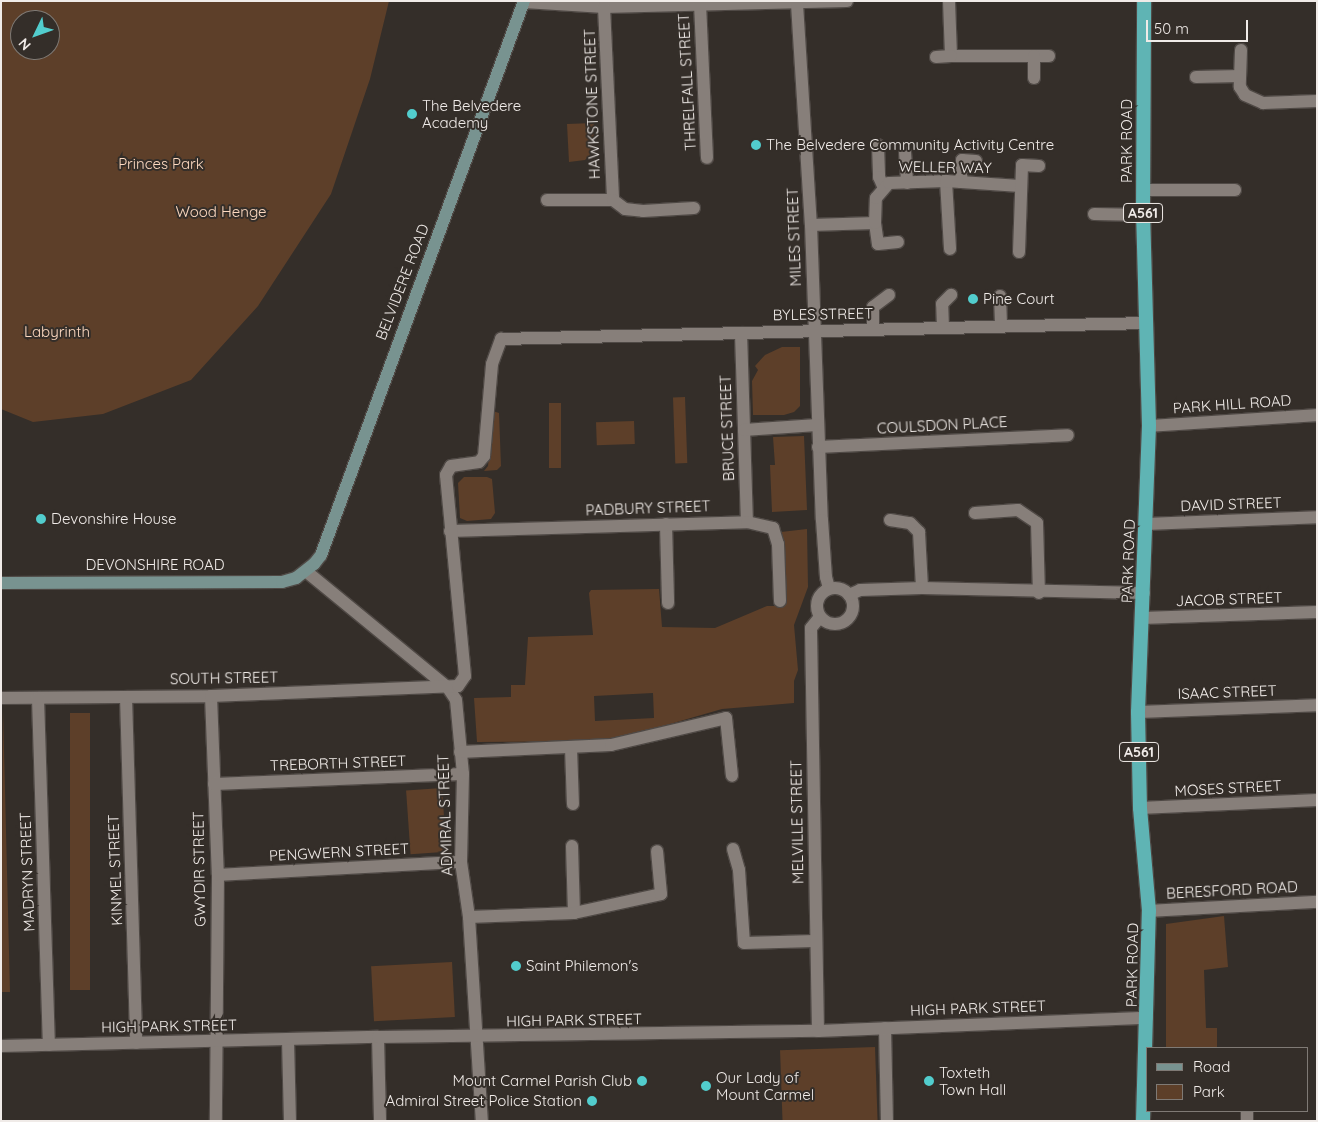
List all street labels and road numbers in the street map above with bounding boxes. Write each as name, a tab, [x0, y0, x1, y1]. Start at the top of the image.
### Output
street label: THRELFALL STREET	[674, 13, 700, 151]
street label: HAWKSTONE STREET	[580, 28, 604, 180]
street label: PARK ROAD	[1118, 99, 1136, 183]
street label: WELLER WAY	[898, 157, 992, 177]
street label: MILES STREET	[783, 187, 805, 287]
road number: A561	[1123, 202, 1163, 224]
street label: BELVIDERE ROAD	[372, 221, 432, 343]
street label: BYLES STREET	[773, 304, 873, 324]
street label: BRUCE STREET	[716, 374, 738, 482]
street label: PARK HILL ROAD	[1172, 391, 1292, 417]
street label: COULSDON PLACE	[876, 413, 1008, 437]
street label: DAVID STREET	[1180, 493, 1282, 515]
street label: PADBURY STREET	[585, 497, 711, 519]
street label: PARK ROAD	[1118, 519, 1138, 603]
street label: DEVONSHIRE ROAD	[86, 556, 224, 574]
street label: JACOB STREET	[1175, 588, 1283, 610]
street label: SOUTH STREET	[170, 668, 278, 688]
street label: ISAAC STREET	[1177, 681, 1277, 703]
road number: A561	[1119, 740, 1159, 764]
street label: TREBORTH STREET	[270, 752, 406, 774]
street label: ADMIRAL STREET	[434, 754, 456, 876]
street label: MELVILLE STREET	[787, 760, 807, 884]
street label: MOSES STREET	[1174, 776, 1282, 800]
street label: GWYDIR STREET	[189, 811, 209, 927]
street label: MADRYN STREET	[16, 812, 38, 932]
street label: KINMEL STREET	[104, 814, 126, 926]
street label: PENGWERN STREET	[268, 839, 410, 865]
street label: BERESFORD ROAD	[1166, 878, 1298, 902]
street label: PARK ROAD	[1122, 923, 1142, 1007]
street label: HIGH PARK STREET	[910, 997, 1046, 1019]
street label: HIGH PARK STREET	[506, 1010, 642, 1030]
street label: HIGH PARK STREET	[101, 1016, 237, 1036]

